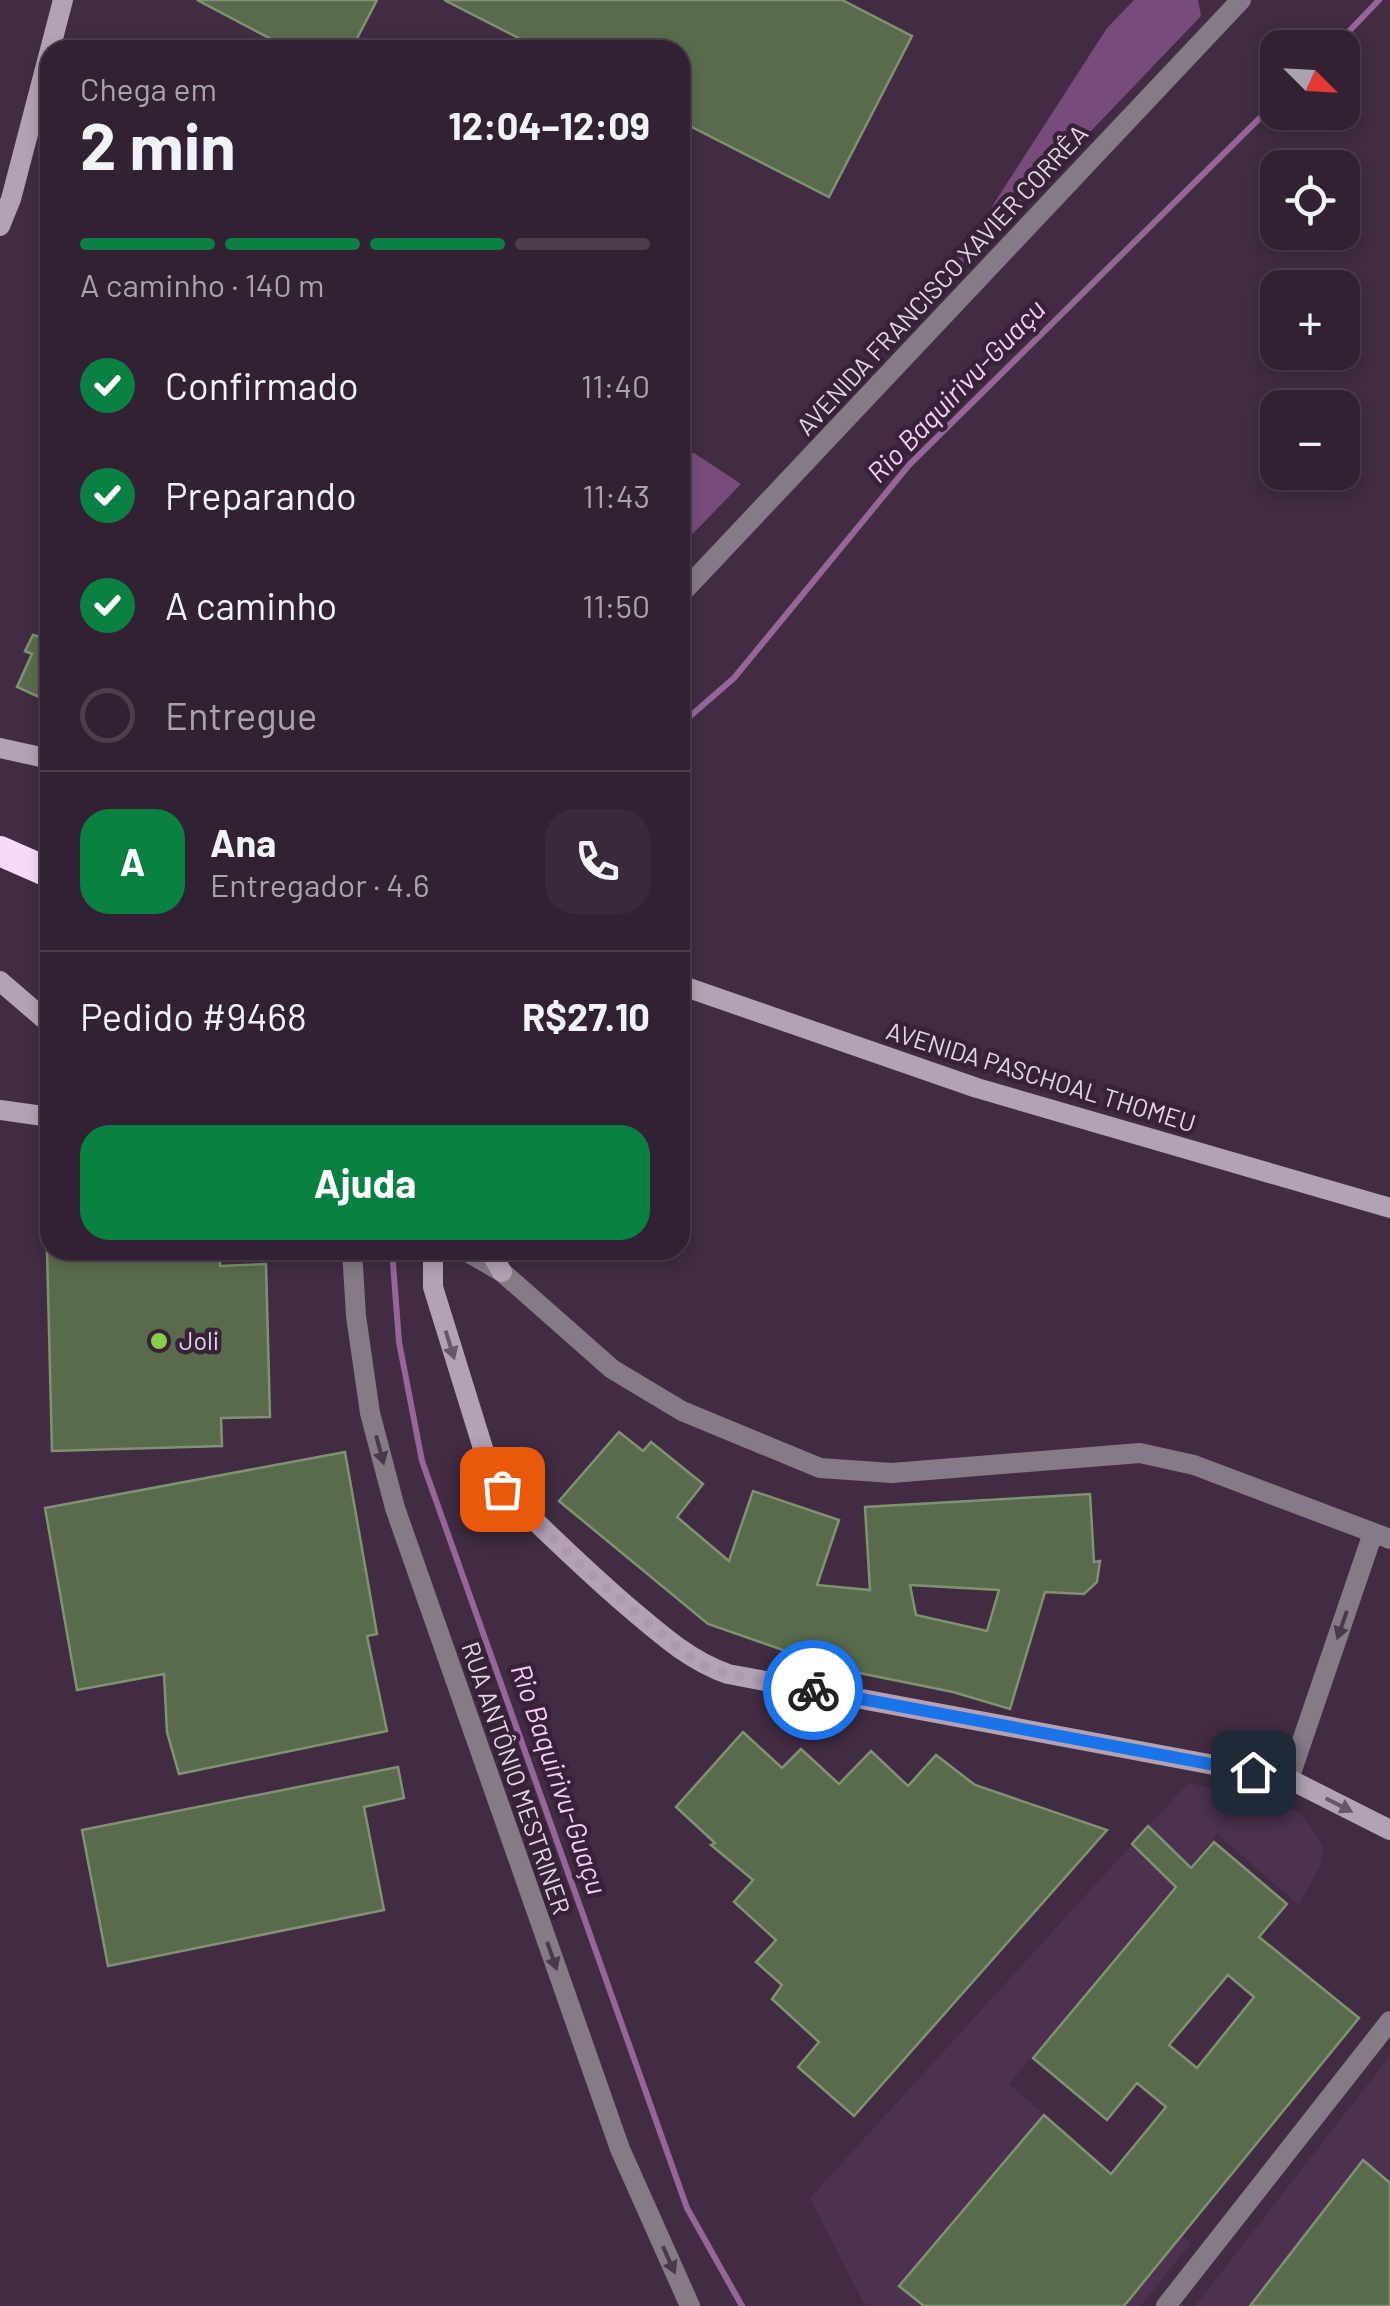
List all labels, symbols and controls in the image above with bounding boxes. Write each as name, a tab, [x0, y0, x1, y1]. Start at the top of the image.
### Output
north arrow	[1260, 30, 1360, 130]
map controls	[1260, 30, 1360, 490]
text: Chega em	[80, 69, 217, 107]
text: 12:04–12:09	[448, 102, 650, 148]
text: 2 min	[80, 105, 236, 183]
street label: AVENIDA FRANCISCO XAVIER CORRÊA	[789, 118, 1093, 441]
button: locate	[1260, 150, 1360, 250]
text: A caminho · 140 m	[80, 265, 324, 303]
button: +	[1260, 270, 1360, 370]
water label: Rio Baquirivu-Guaçu	[859, 292, 1051, 489]
icon: check	[80, 358, 135, 413]
text: Confirmado	[165, 362, 359, 408]
text: 11:40	[581, 366, 650, 404]
button: −	[1260, 390, 1360, 490]
icon: check	[80, 468, 135, 523]
text: Preparando	[165, 472, 357, 518]
text: 11:43	[583, 476, 650, 514]
icon: check	[80, 578, 135, 633]
text: A caminho	[165, 582, 337, 628]
text: 11:50	[582, 586, 650, 624]
text: Entregue	[165, 692, 317, 738]
button: phone	[545, 809, 650, 914]
text: Ana	[210, 819, 276, 865]
text: A	[120, 838, 145, 884]
text: Entregador · 4.6	[210, 865, 429, 903]
text: Pedido #9468	[80, 993, 307, 1039]
text: R$27.10	[522, 993, 650, 1039]
street label: AVENIDA PASCHOAL THOMEU	[883, 1015, 1200, 1137]
button: Ajuda	[80, 1125, 650, 1240]
place label: Joli	[179, 1325, 219, 1355]
marker: Joli	[148, 1330, 170, 1352]
one-way arrow	[444, 1330, 459, 1360]
one-way arrow	[372, 1435, 388, 1466]
pin	[460, 1447, 545, 1532]
icon: bag	[475, 1462, 530, 1517]
one-way arrow	[1333, 1610, 1348, 1640]
street label: RUA ANTÔNIO MESTRINER	[456, 1638, 578, 1918]
courier	[763, 1640, 863, 1740]
water label: Rio Baquirivu-Guaçu	[505, 1659, 615, 1898]
icon: bike	[786, 1663, 841, 1718]
pin	[1211, 1730, 1296, 1815]
icon: home	[1226, 1745, 1281, 1800]
one-way arrow	[1325, 1796, 1354, 1813]
one-way arrow	[545, 1942, 560, 1972]
one-way arrow	[660, 2246, 677, 2275]

